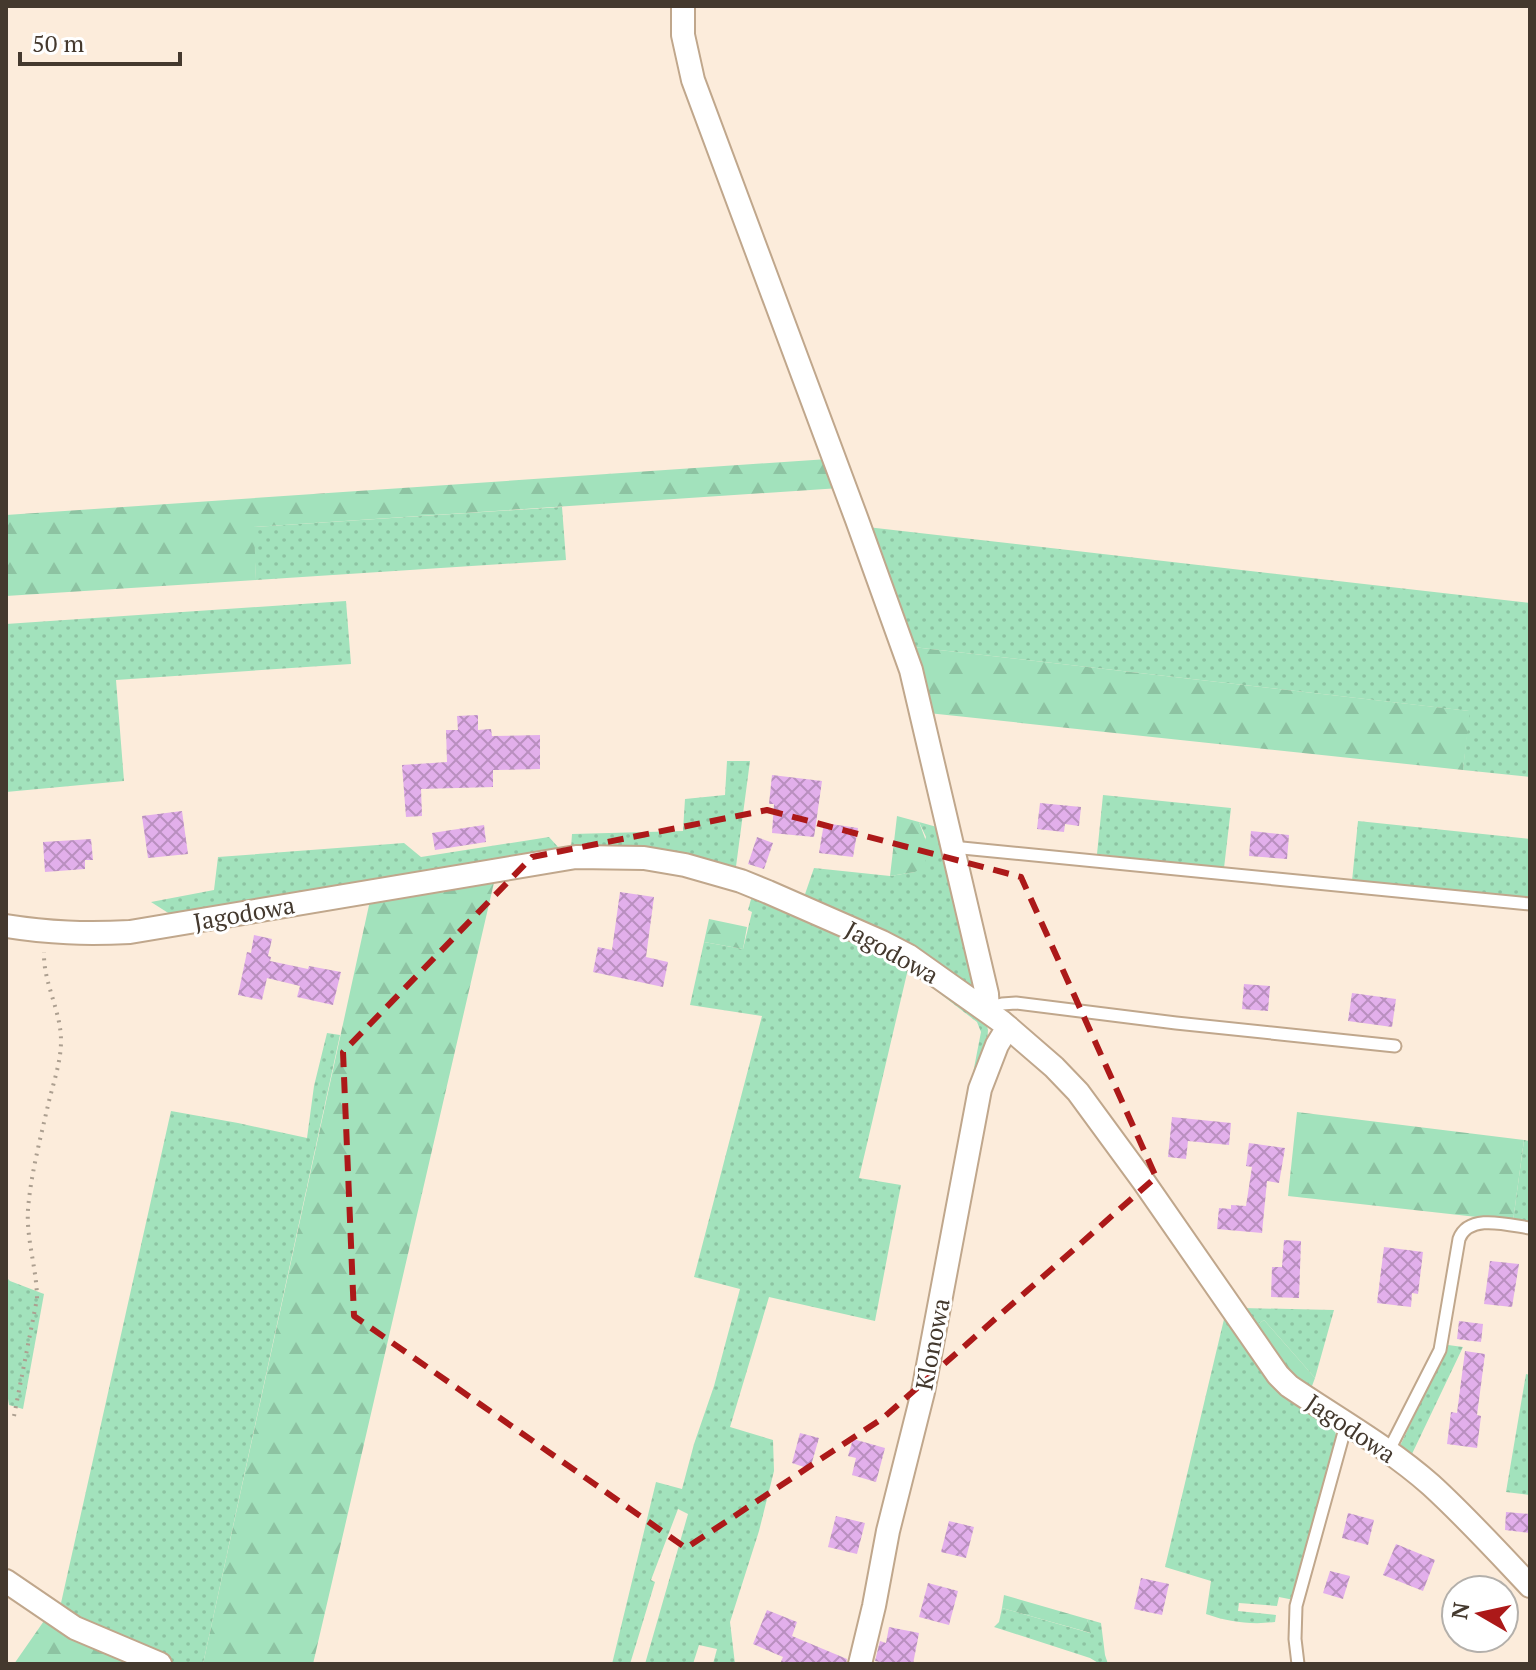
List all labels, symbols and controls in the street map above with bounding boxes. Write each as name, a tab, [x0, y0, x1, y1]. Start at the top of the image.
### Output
scale bar	[20, 16, 180, 66]
text: 50 m	[32, 27, 84, 59]
street label: Jagodowa	[191, 888, 297, 938]
street label: Jagodowa	[840, 913, 944, 991]
street label: Klonowa	[907, 1295, 957, 1393]
street label: Jagodowa	[1300, 1386, 1402, 1470]
north arrow	[1440, 1574, 1520, 1654]
text: N	[1444, 1600, 1475, 1621]

